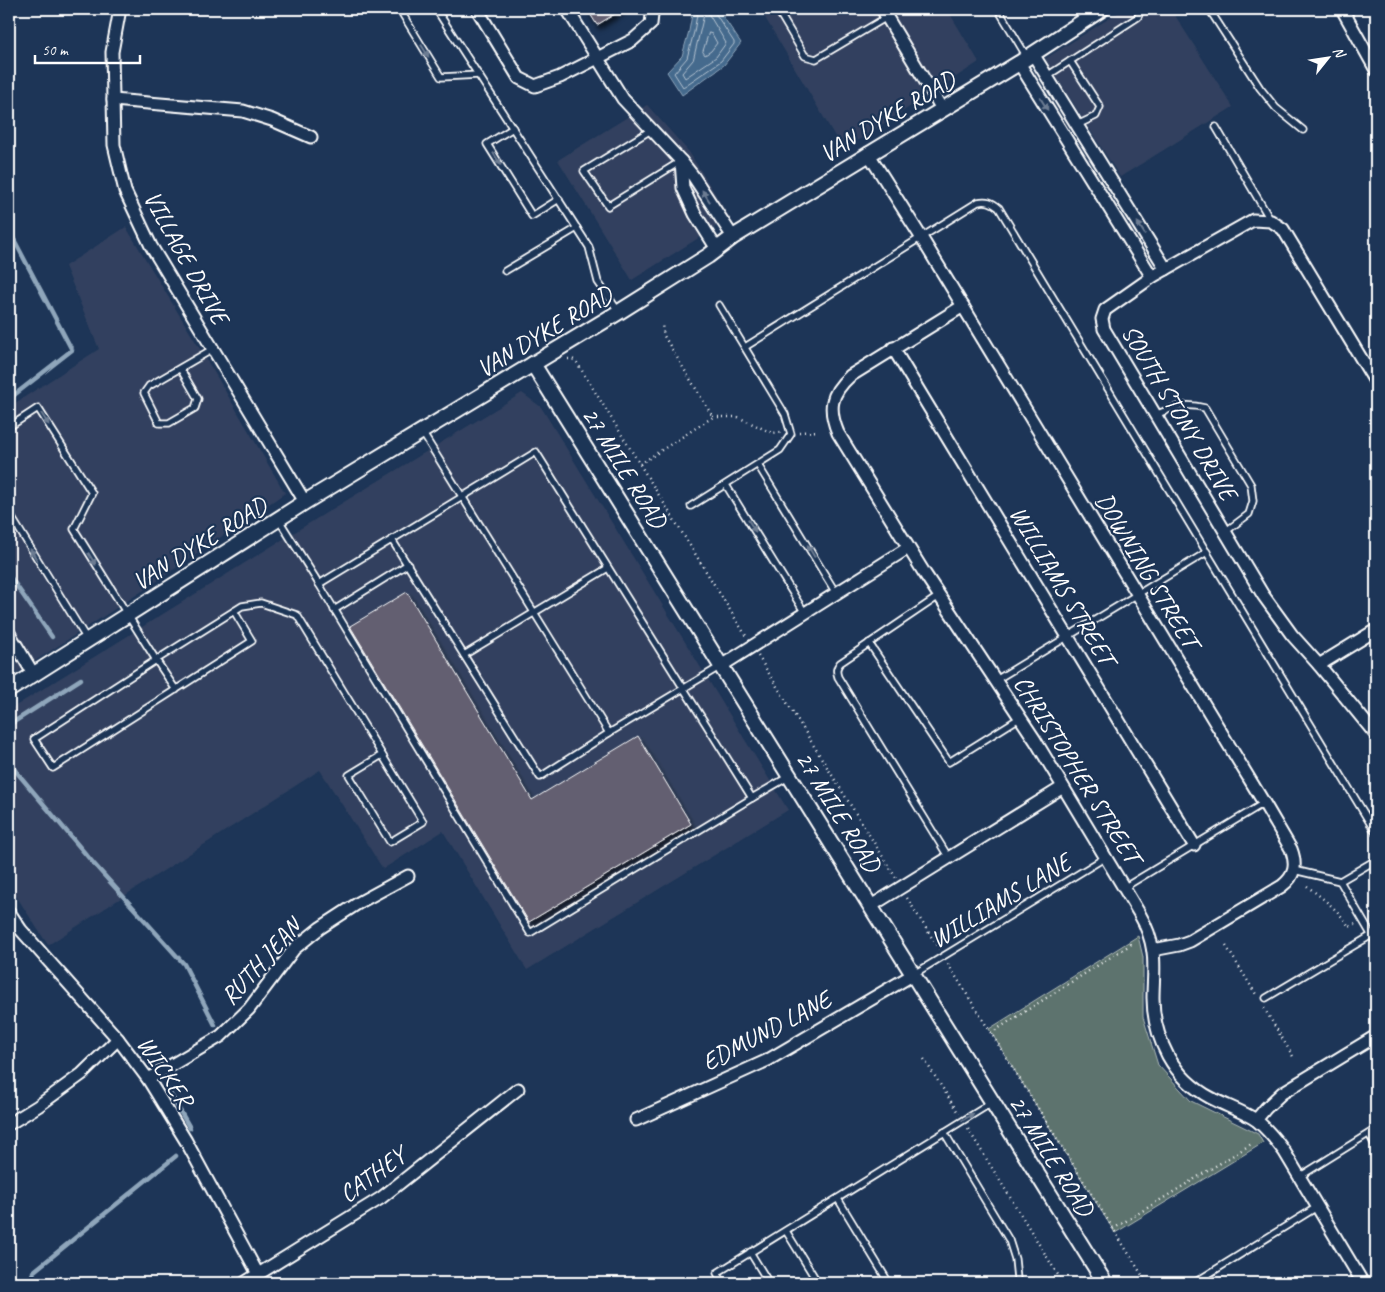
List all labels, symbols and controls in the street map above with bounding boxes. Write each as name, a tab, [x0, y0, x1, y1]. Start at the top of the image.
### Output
scale bar	[35, 32, 140, 64]
north arrow	[1302, 32, 1352, 82]
text: 50 m	[42, 41, 69, 60]
one-way arrow	[420, 44, 430, 57]
text: N	[1329, 44, 1350, 62]
street label: VAN DYKE ROAD	[814, 63, 963, 170]
one-way arrow	[1040, 98, 1049, 111]
one-way arrow	[492, 153, 501, 166]
street label: VILLAGE DRIVE	[136, 185, 238, 333]
one-way arrow	[701, 190, 711, 203]
one-way arrow	[1136, 221, 1145, 234]
street label: VAN DYKE ROAD	[471, 278, 620, 385]
street label: SOUTH STONY DRIVE	[1114, 319, 1246, 509]
street label: 27 MILE ROAD	[574, 401, 675, 536]
one-way arrow	[40, 413, 50, 426]
street label: DOWNING STREET	[1088, 487, 1210, 660]
street label: VAN DYKE ROAD	[126, 489, 275, 598]
street label: WILLIAMS STREET	[1002, 500, 1126, 677]
one-way arrow	[747, 520, 756, 533]
one-way arrow	[806, 545, 815, 558]
one-way arrow	[30, 548, 39, 561]
one-way arrow	[87, 552, 97, 565]
street label: CHRISTOPHER STREET	[1006, 670, 1151, 875]
street label: 27 MILE ROAD	[788, 745, 889, 880]
street label: WILLIAMS LANE	[924, 845, 1079, 955]
street label: RUTH JEAN	[214, 909, 310, 1012]
street label: EDMUND LANE	[697, 982, 839, 1078]
street label: WICKER	[130, 1030, 202, 1115]
street label: 27 MILE ROAD	[1001, 1089, 1102, 1224]
one-way arrow	[962, 1112, 975, 1121]
street label: CATHEY	[333, 1137, 416, 1210]

